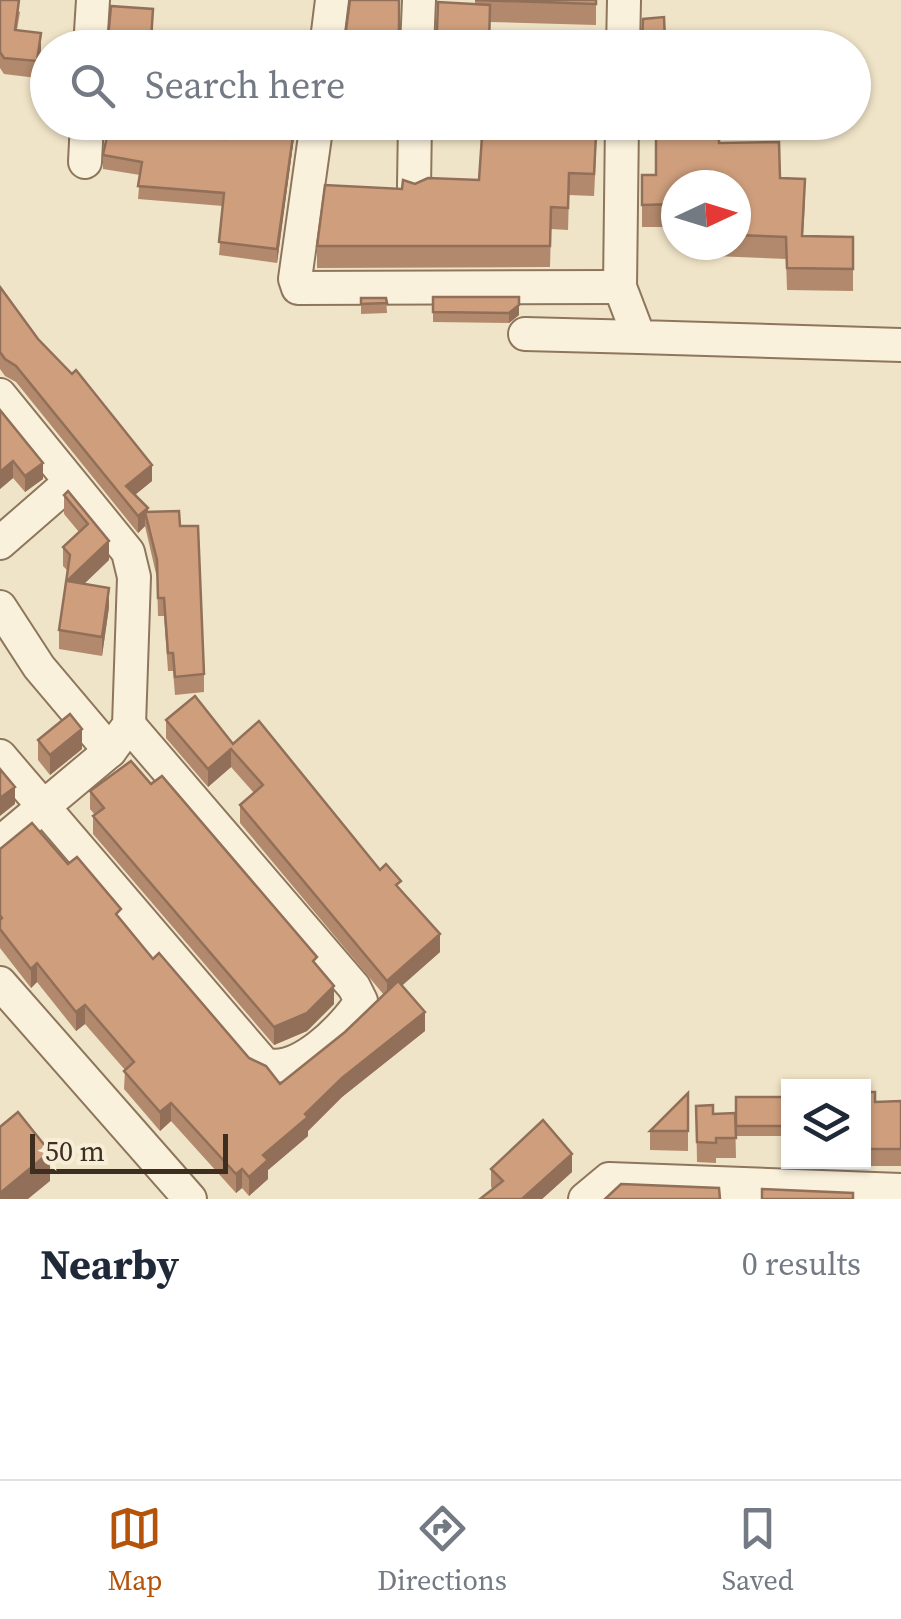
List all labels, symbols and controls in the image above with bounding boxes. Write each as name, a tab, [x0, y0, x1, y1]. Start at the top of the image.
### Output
search box	[30, 30, 871, 140]
icon: search	[65, 58, 120, 113]
text: Search here	[145, 59, 345, 111]
north arrow	[661, 170, 751, 260]
map controls	[781, 1079, 871, 1169]
button: layers	[781, 1079, 871, 1169]
scale bar	[30, 1129, 228, 1174]
text: 50 m	[45, 1132, 105, 1170]
text: Nearby	[40, 1235, 179, 1293]
text: 0 results	[742, 1242, 861, 1286]
tab: Map	[107, 1501, 162, 1599]
tab: Directions	[377, 1501, 507, 1599]
tab: Saved	[722, 1501, 794, 1599]

